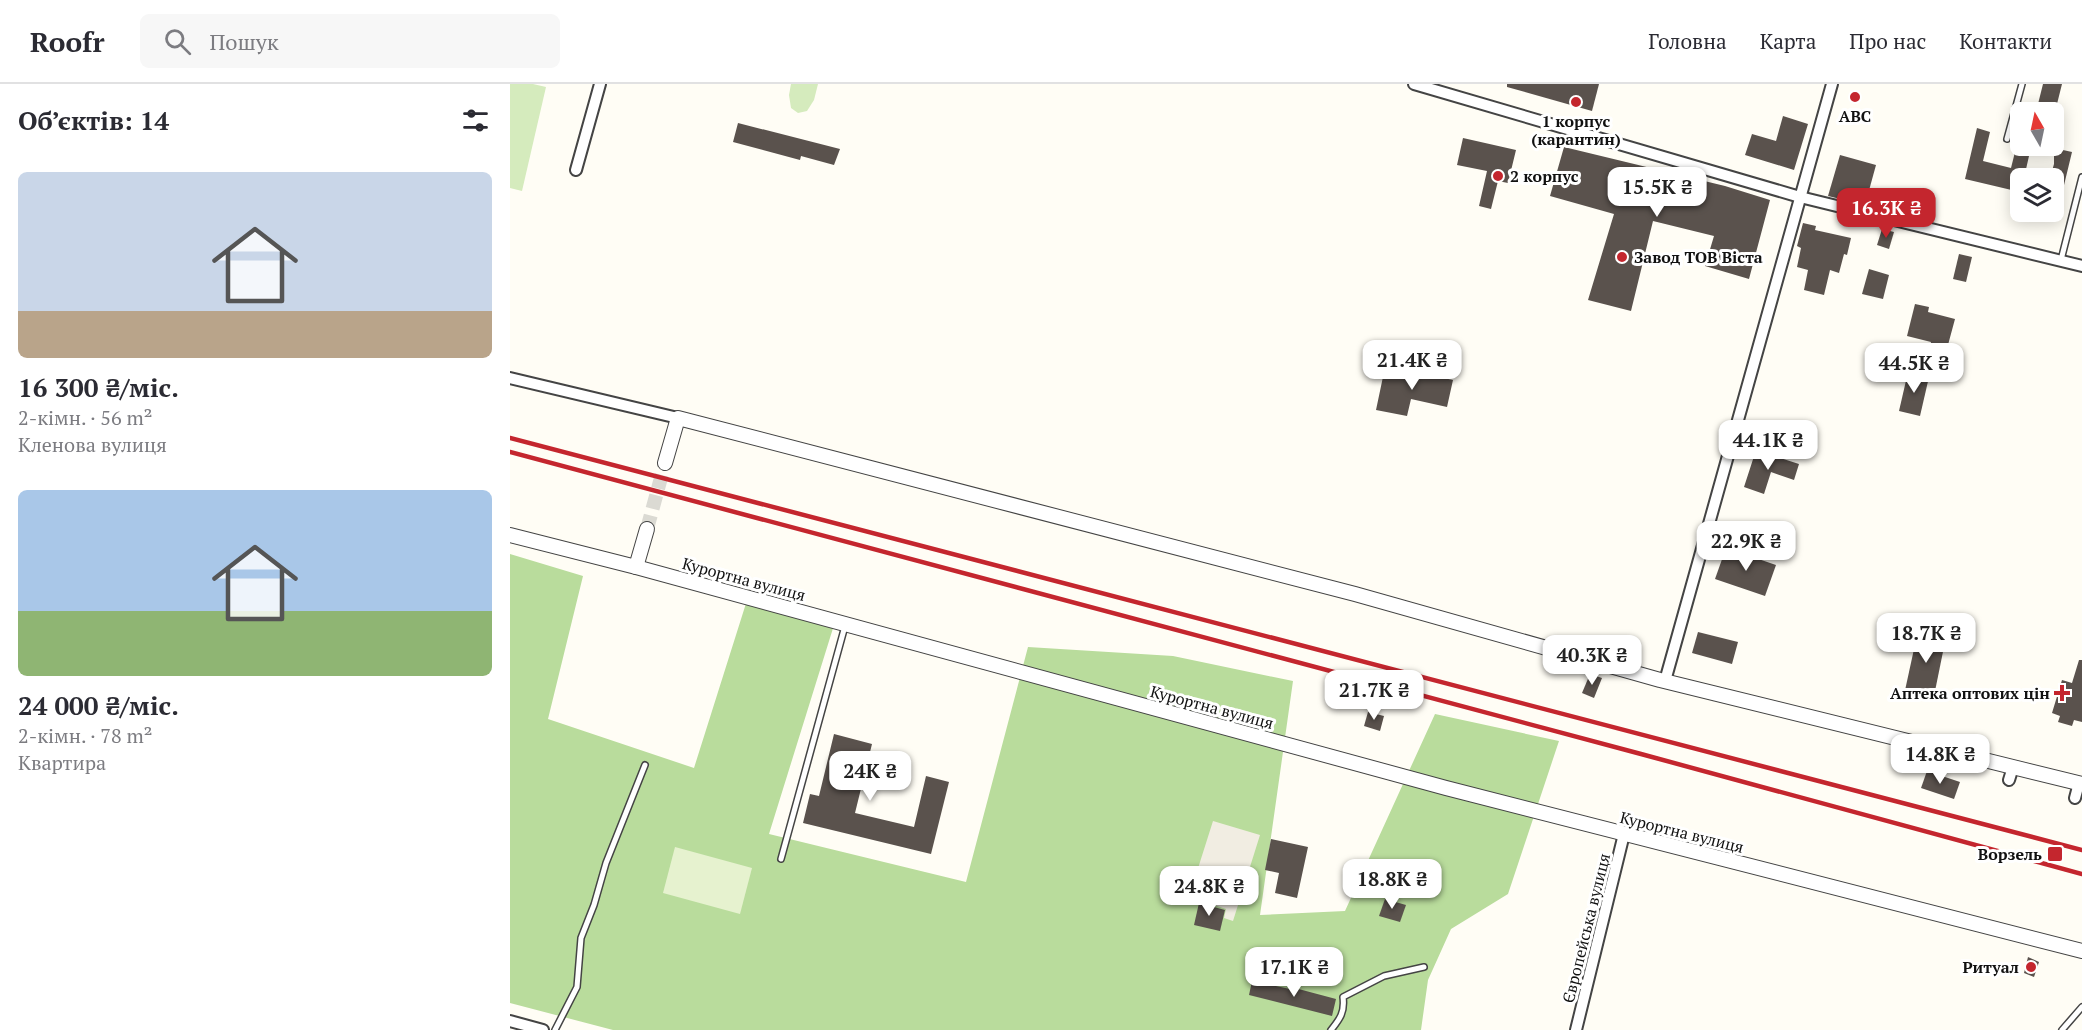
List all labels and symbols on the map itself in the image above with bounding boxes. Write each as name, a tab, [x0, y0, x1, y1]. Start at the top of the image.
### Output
marker: ABC	[1848, 90, 1862, 104]
marker: 1 корпус (карантин)	[1569, 95, 1583, 109]
north arrow	[2010, 102, 2064, 156]
place label: ABC	[1839, 105, 1871, 127]
place label: 1 корпус (карантин)	[1531, 110, 1621, 150]
place label: 2 корпус	[1510, 165, 1579, 187]
pin: 15.5K ₴	[1602, 167, 1712, 218]
marker: 2 корпус	[1491, 169, 1505, 183]
pin: 16.3K ₴	[1831, 188, 1941, 239]
place label: Завод ТОВ Віста	[1634, 246, 1763, 268]
marker: Завод ТОВ Віста	[1615, 250, 1629, 264]
pin: 21.4K ₴	[1357, 340, 1467, 391]
pin: 44.5K ₴	[1859, 343, 1969, 394]
pin: 44.1K ₴	[1713, 420, 1823, 471]
pin: 22.9K ₴	[1691, 521, 1801, 572]
street label: Курортна вулиця	[680, 552, 808, 606]
pin: 18.7K ₴	[1871, 613, 1981, 664]
pin: 40.3K ₴	[1537, 635, 1647, 686]
pin: 21.7K ₴	[1319, 670, 1429, 721]
street label: Курортна вулиця	[1148, 680, 1276, 734]
place label: Аптека оптових цін	[1890, 682, 2050, 704]
marker: Аптека оптових цін	[2055, 686, 2069, 700]
pin: 14.8K ₴	[1885, 734, 1995, 785]
pin: 24K ₴	[828, 751, 912, 802]
street label: Курортна вулиця	[1618, 806, 1746, 858]
place label: Ворзель	[1978, 843, 2042, 865]
marker: Ворзель	[2046, 845, 2064, 863]
street label: Європейська вулиця	[1557, 851, 1615, 1005]
pin: 18.8K ₴	[1337, 859, 1447, 910]
pin: 24.8K ₴	[1154, 866, 1264, 917]
pin: 17.1K ₴	[1239, 947, 1349, 998]
place label: Ритуал	[1962, 956, 2019, 978]
marker: Ритуал	[2024, 960, 2038, 974]

